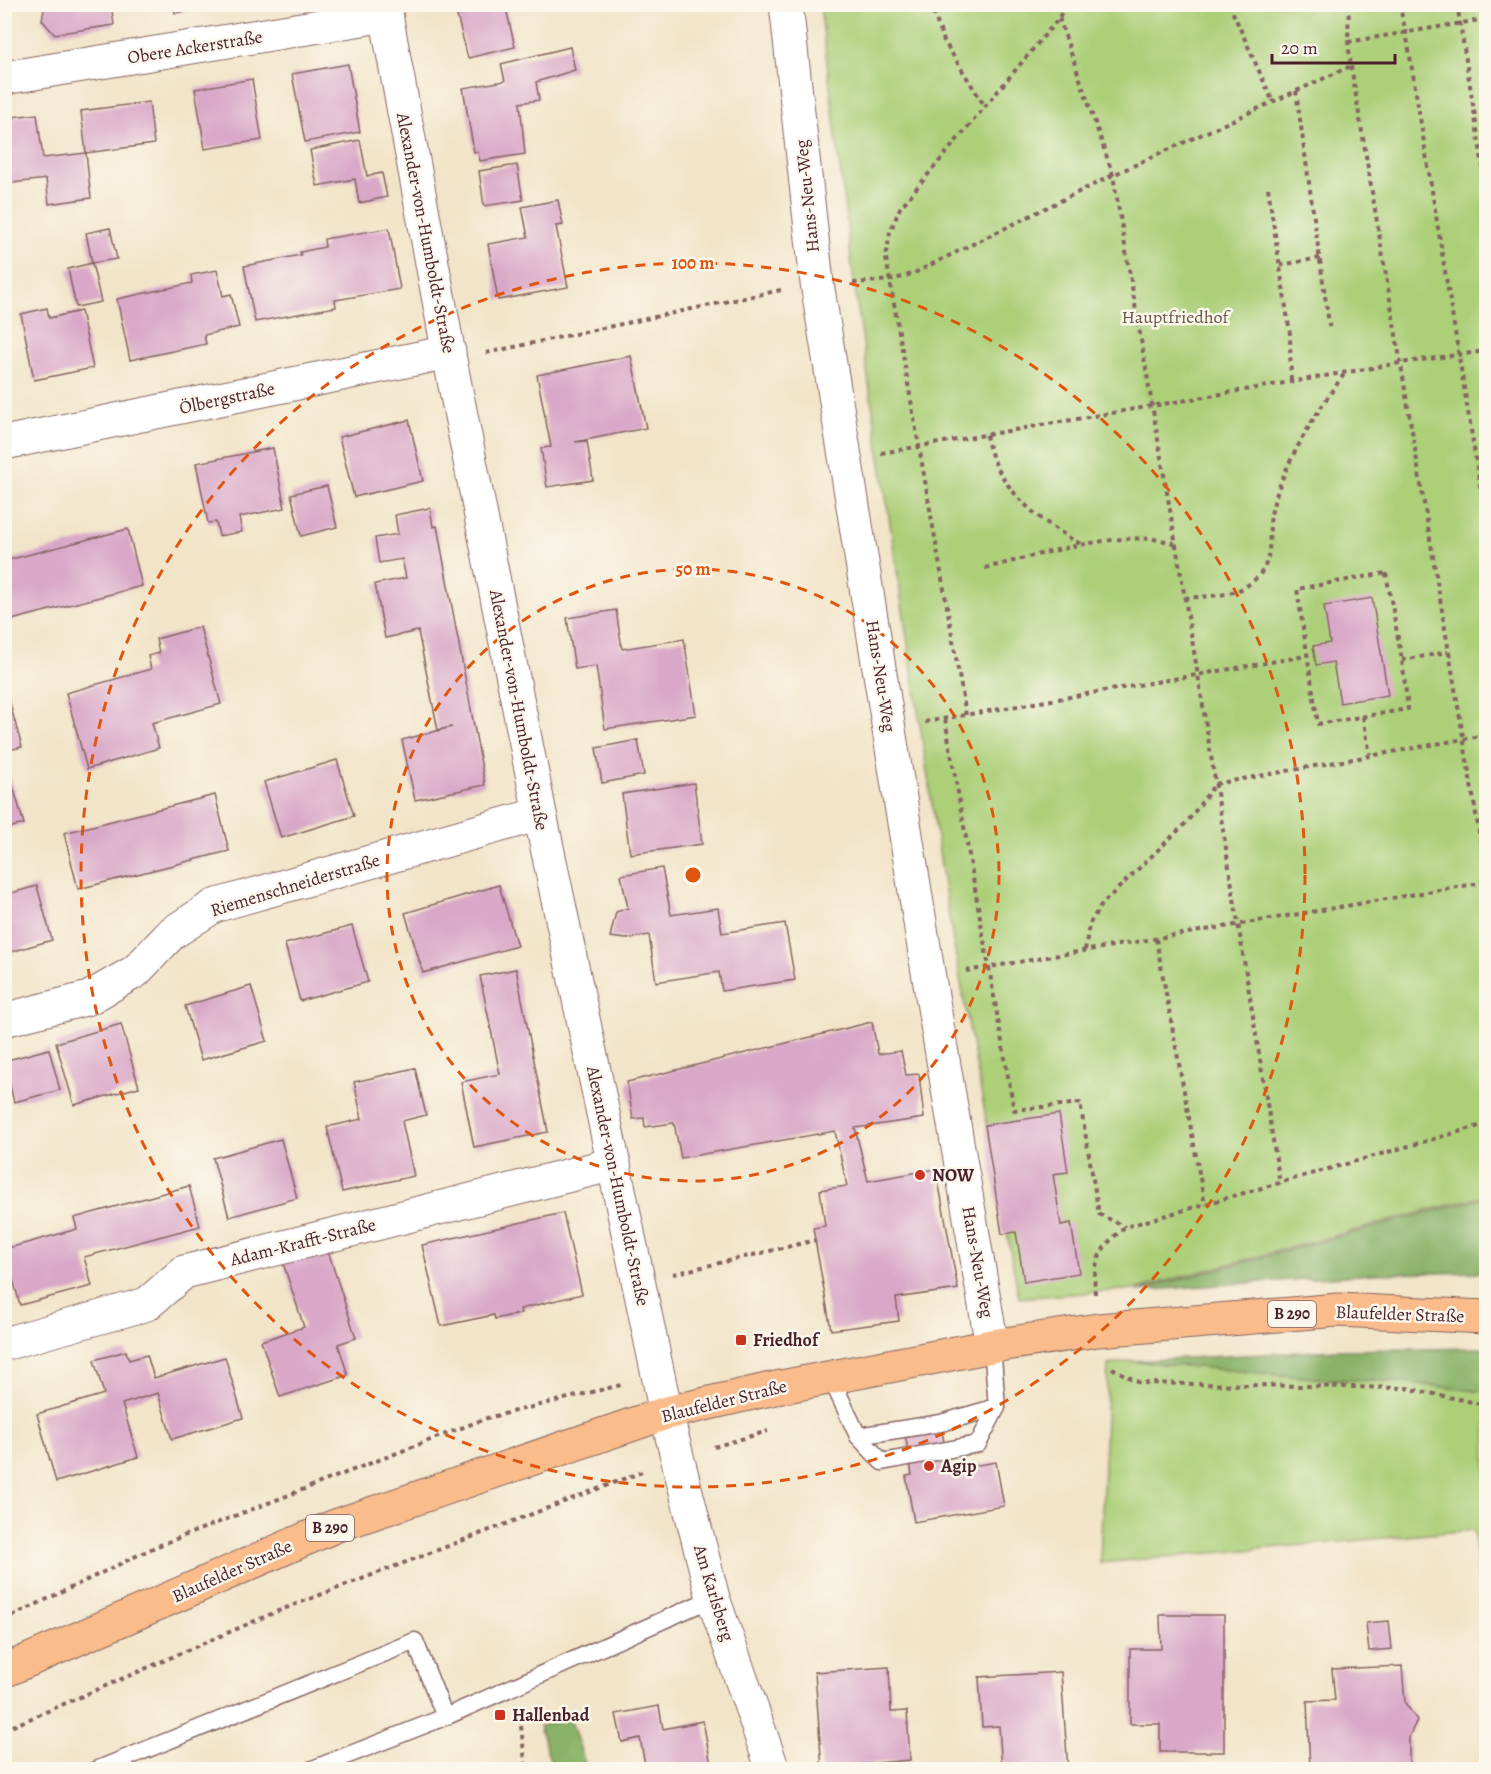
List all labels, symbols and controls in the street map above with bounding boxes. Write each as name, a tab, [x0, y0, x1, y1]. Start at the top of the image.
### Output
street label: Obere Ackerstraße	[126, 24, 264, 70]
scale bar	[1272, 27, 1395, 65]
text: 20 m	[1281, 36, 1318, 60]
street label: Alexander-von-Humboldt-Straße	[391, 110, 461, 355]
street label: Hans-Neu-Weg	[789, 138, 825, 254]
text: 100 m	[672, 251, 714, 275]
park label: Hauptfriedhof	[1122, 305, 1232, 329]
street label: Ölbergstraße	[177, 376, 277, 420]
text: 50 m	[676, 557, 710, 581]
street label: Alexander-von-Humboldt-Straße	[484, 587, 554, 832]
street label: Hans-Neu-Weg	[860, 618, 902, 734]
street label: Riemenschneiderstraße	[207, 848, 383, 922]
centre of rings	[683, 865, 703, 885]
street label: Alexander-von-Humboldt-Straße	[581, 1063, 655, 1308]
place label: NOW	[932, 1163, 975, 1187]
marker: NOW	[913, 1168, 927, 1182]
street label: Hans-Neu-Weg	[956, 1204, 1000, 1320]
street label: Adam-Krafft-Straße	[227, 1212, 378, 1272]
street label: Blaufelder Straße	[1335, 1300, 1465, 1328]
road number: B 290	[1268, 1301, 1316, 1327]
place label: Friedhof	[753, 1328, 821, 1352]
marker: Friedhof	[734, 1333, 748, 1347]
street label: Blaufelder Straße	[659, 1374, 789, 1428]
place label: Agip	[940, 1454, 977, 1478]
marker: Agip	[922, 1459, 936, 1473]
road number: B 290	[306, 1515, 354, 1541]
street label: Blaufelder Straße	[168, 1534, 296, 1608]
street label: Am Karlsberg	[688, 1541, 740, 1644]
place label: Hallenbad	[512, 1703, 590, 1727]
marker: Hallenbad	[493, 1708, 507, 1722]

